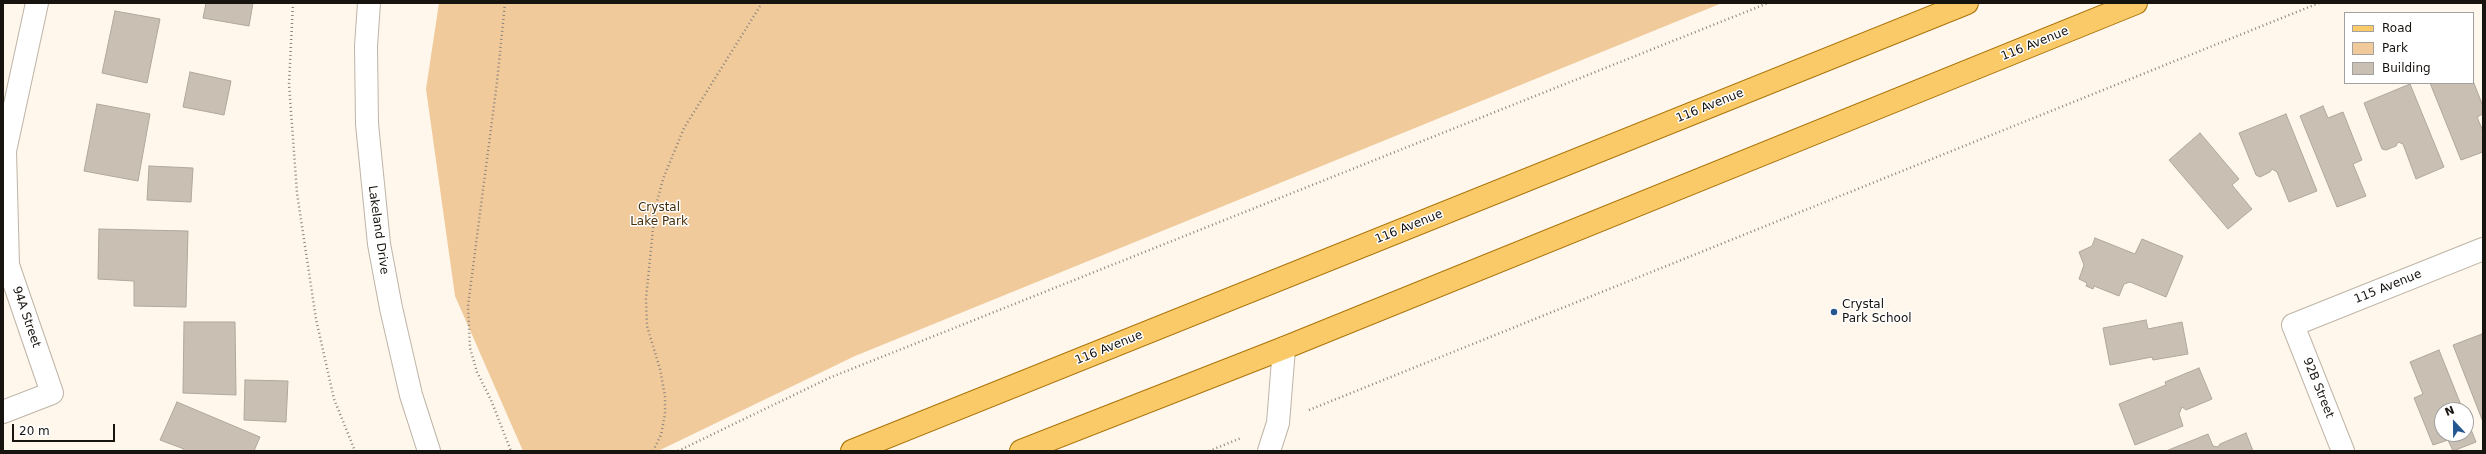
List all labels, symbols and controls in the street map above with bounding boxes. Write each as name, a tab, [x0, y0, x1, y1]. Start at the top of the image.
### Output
legend	[2344, 12, 2474, 84]
text: Road	[2382, 21, 2412, 35]
street label: 116 Avenue	[1999, 24, 2071, 64]
text: Park	[2382, 41, 2408, 55]
text: Building	[2382, 61, 2431, 75]
street label: 116 Avenue	[1674, 86, 1746, 126]
street label: Lakeland Drive	[365, 185, 391, 275]
park label: Crystal Lake Park	[630, 201, 688, 229]
street label: 116 Avenue	[1373, 207, 1445, 247]
street label: 115 Avenue	[2352, 267, 2424, 307]
street label: 94A Street	[9, 285, 43, 349]
place label: Crystal Park School	[1842, 298, 1912, 326]
marker: Crystal Park School	[1829, 307, 1839, 317]
street label: 116 Avenue	[1073, 328, 1145, 368]
street label: 92B Street	[2299, 356, 2337, 420]
north arrow	[2434, 402, 2474, 442]
text: N	[2443, 404, 2456, 419]
scale bar	[14, 416, 117, 442]
text: 20 m	[19, 424, 50, 438]

